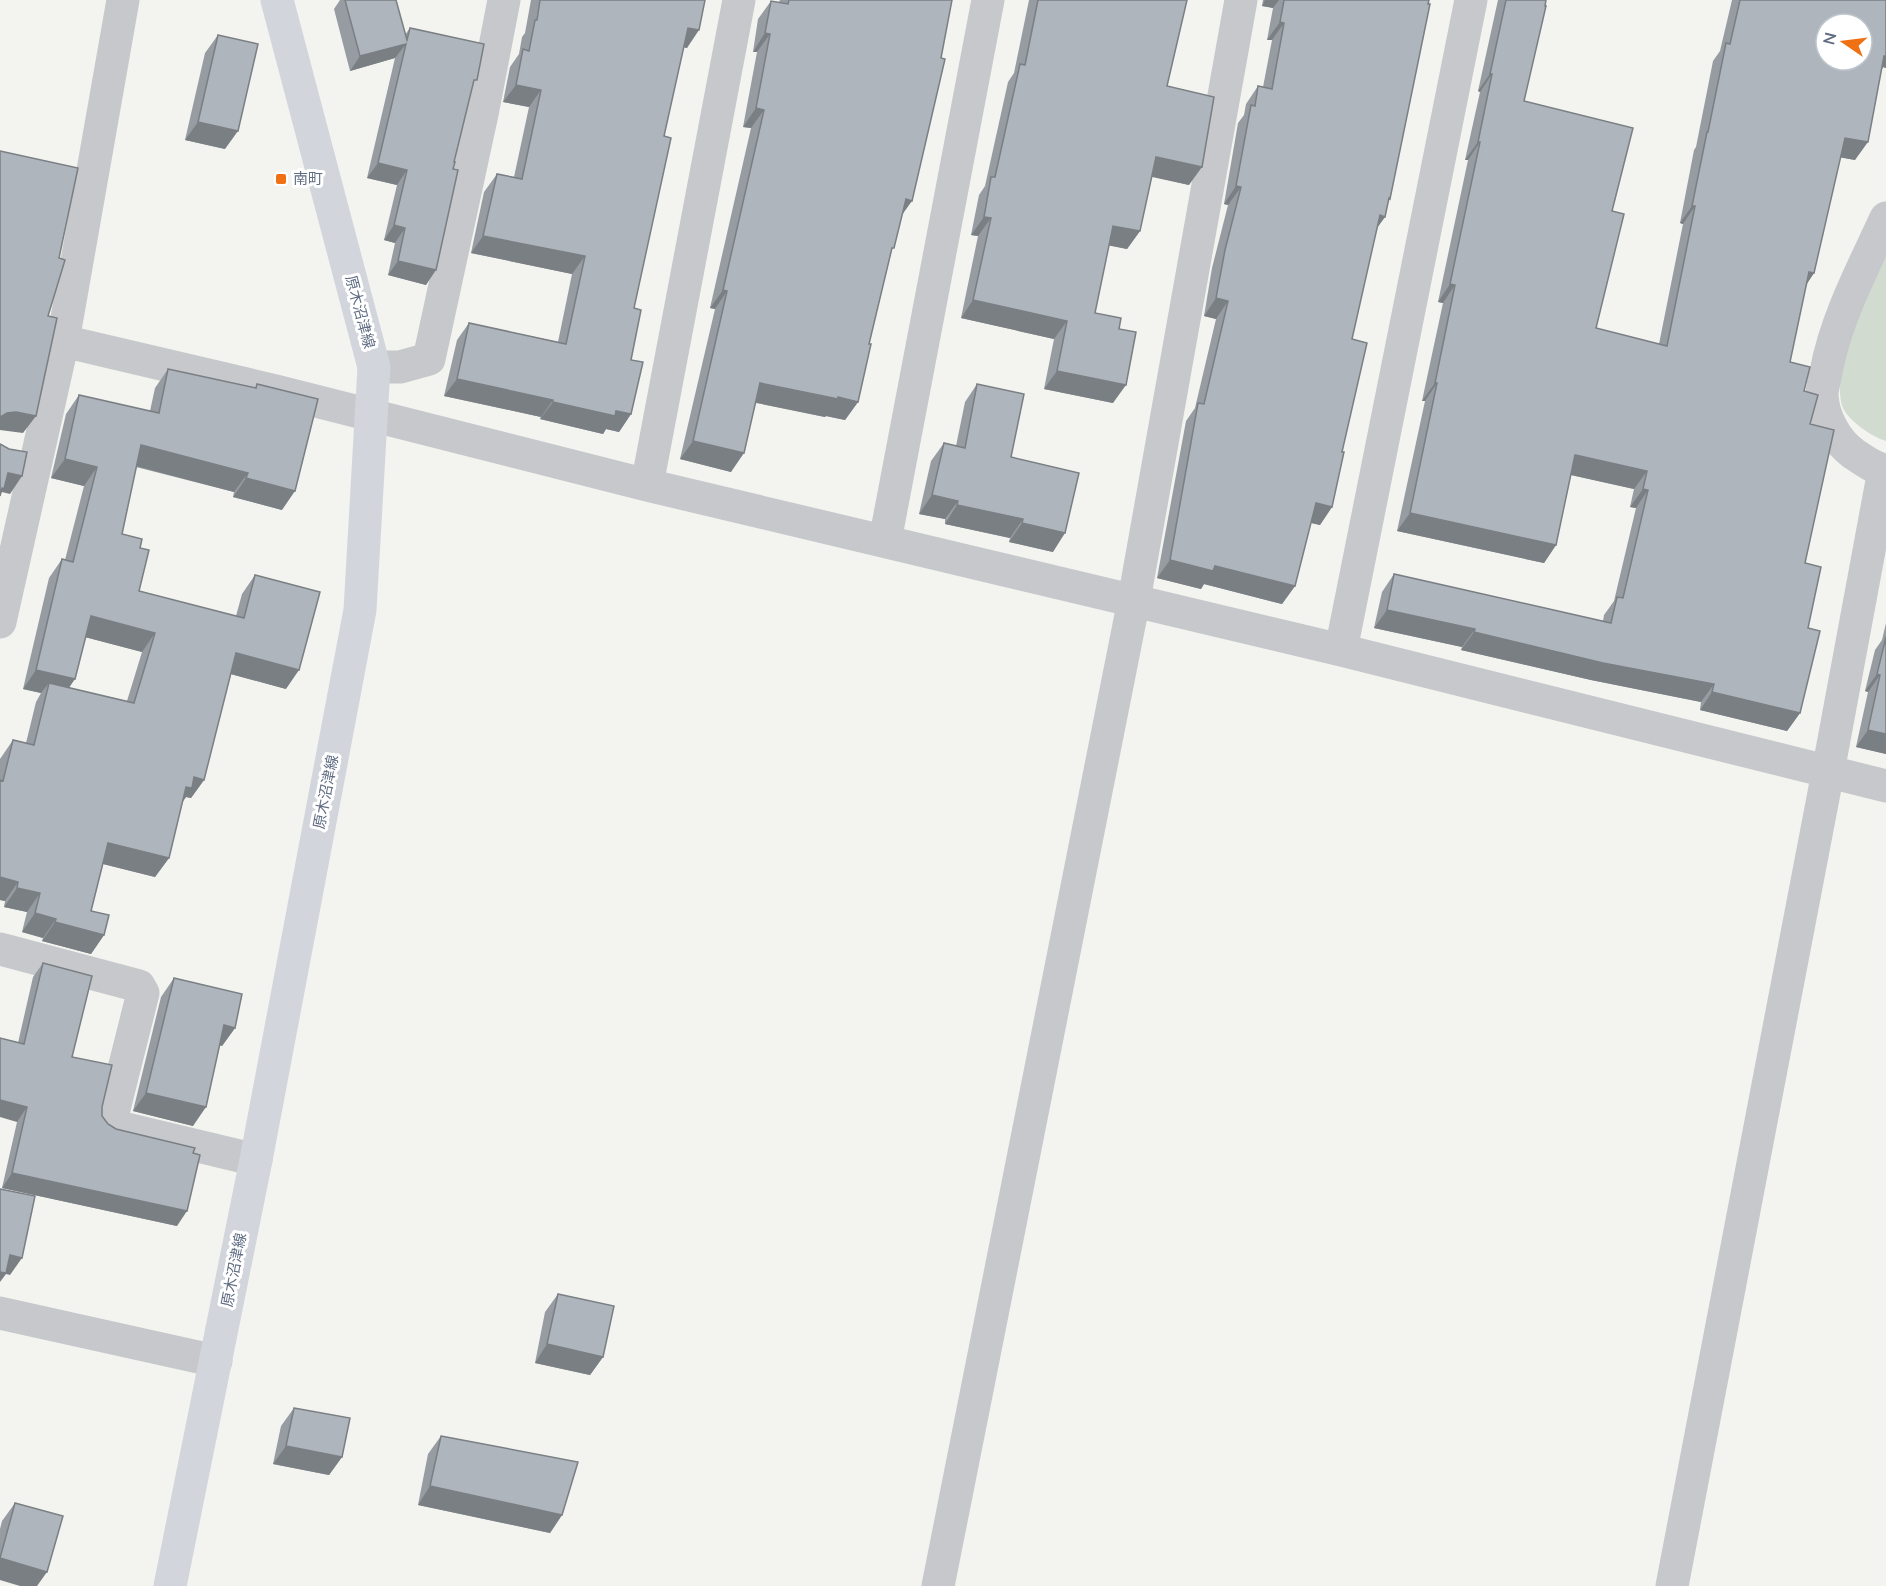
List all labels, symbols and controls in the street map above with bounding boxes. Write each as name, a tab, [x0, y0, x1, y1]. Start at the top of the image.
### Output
north arrow	[1814, 12, 1874, 72]
text: N	[1818, 30, 1843, 47]
place label: 南町	[293, 169, 323, 189]
marker: 南町	[274, 172, 288, 186]
street label: 原木沼津線	[341, 273, 379, 351]
street label: 原木沼津線	[309, 753, 343, 831]
street label: 原木沼津線	[217, 1231, 251, 1309]

